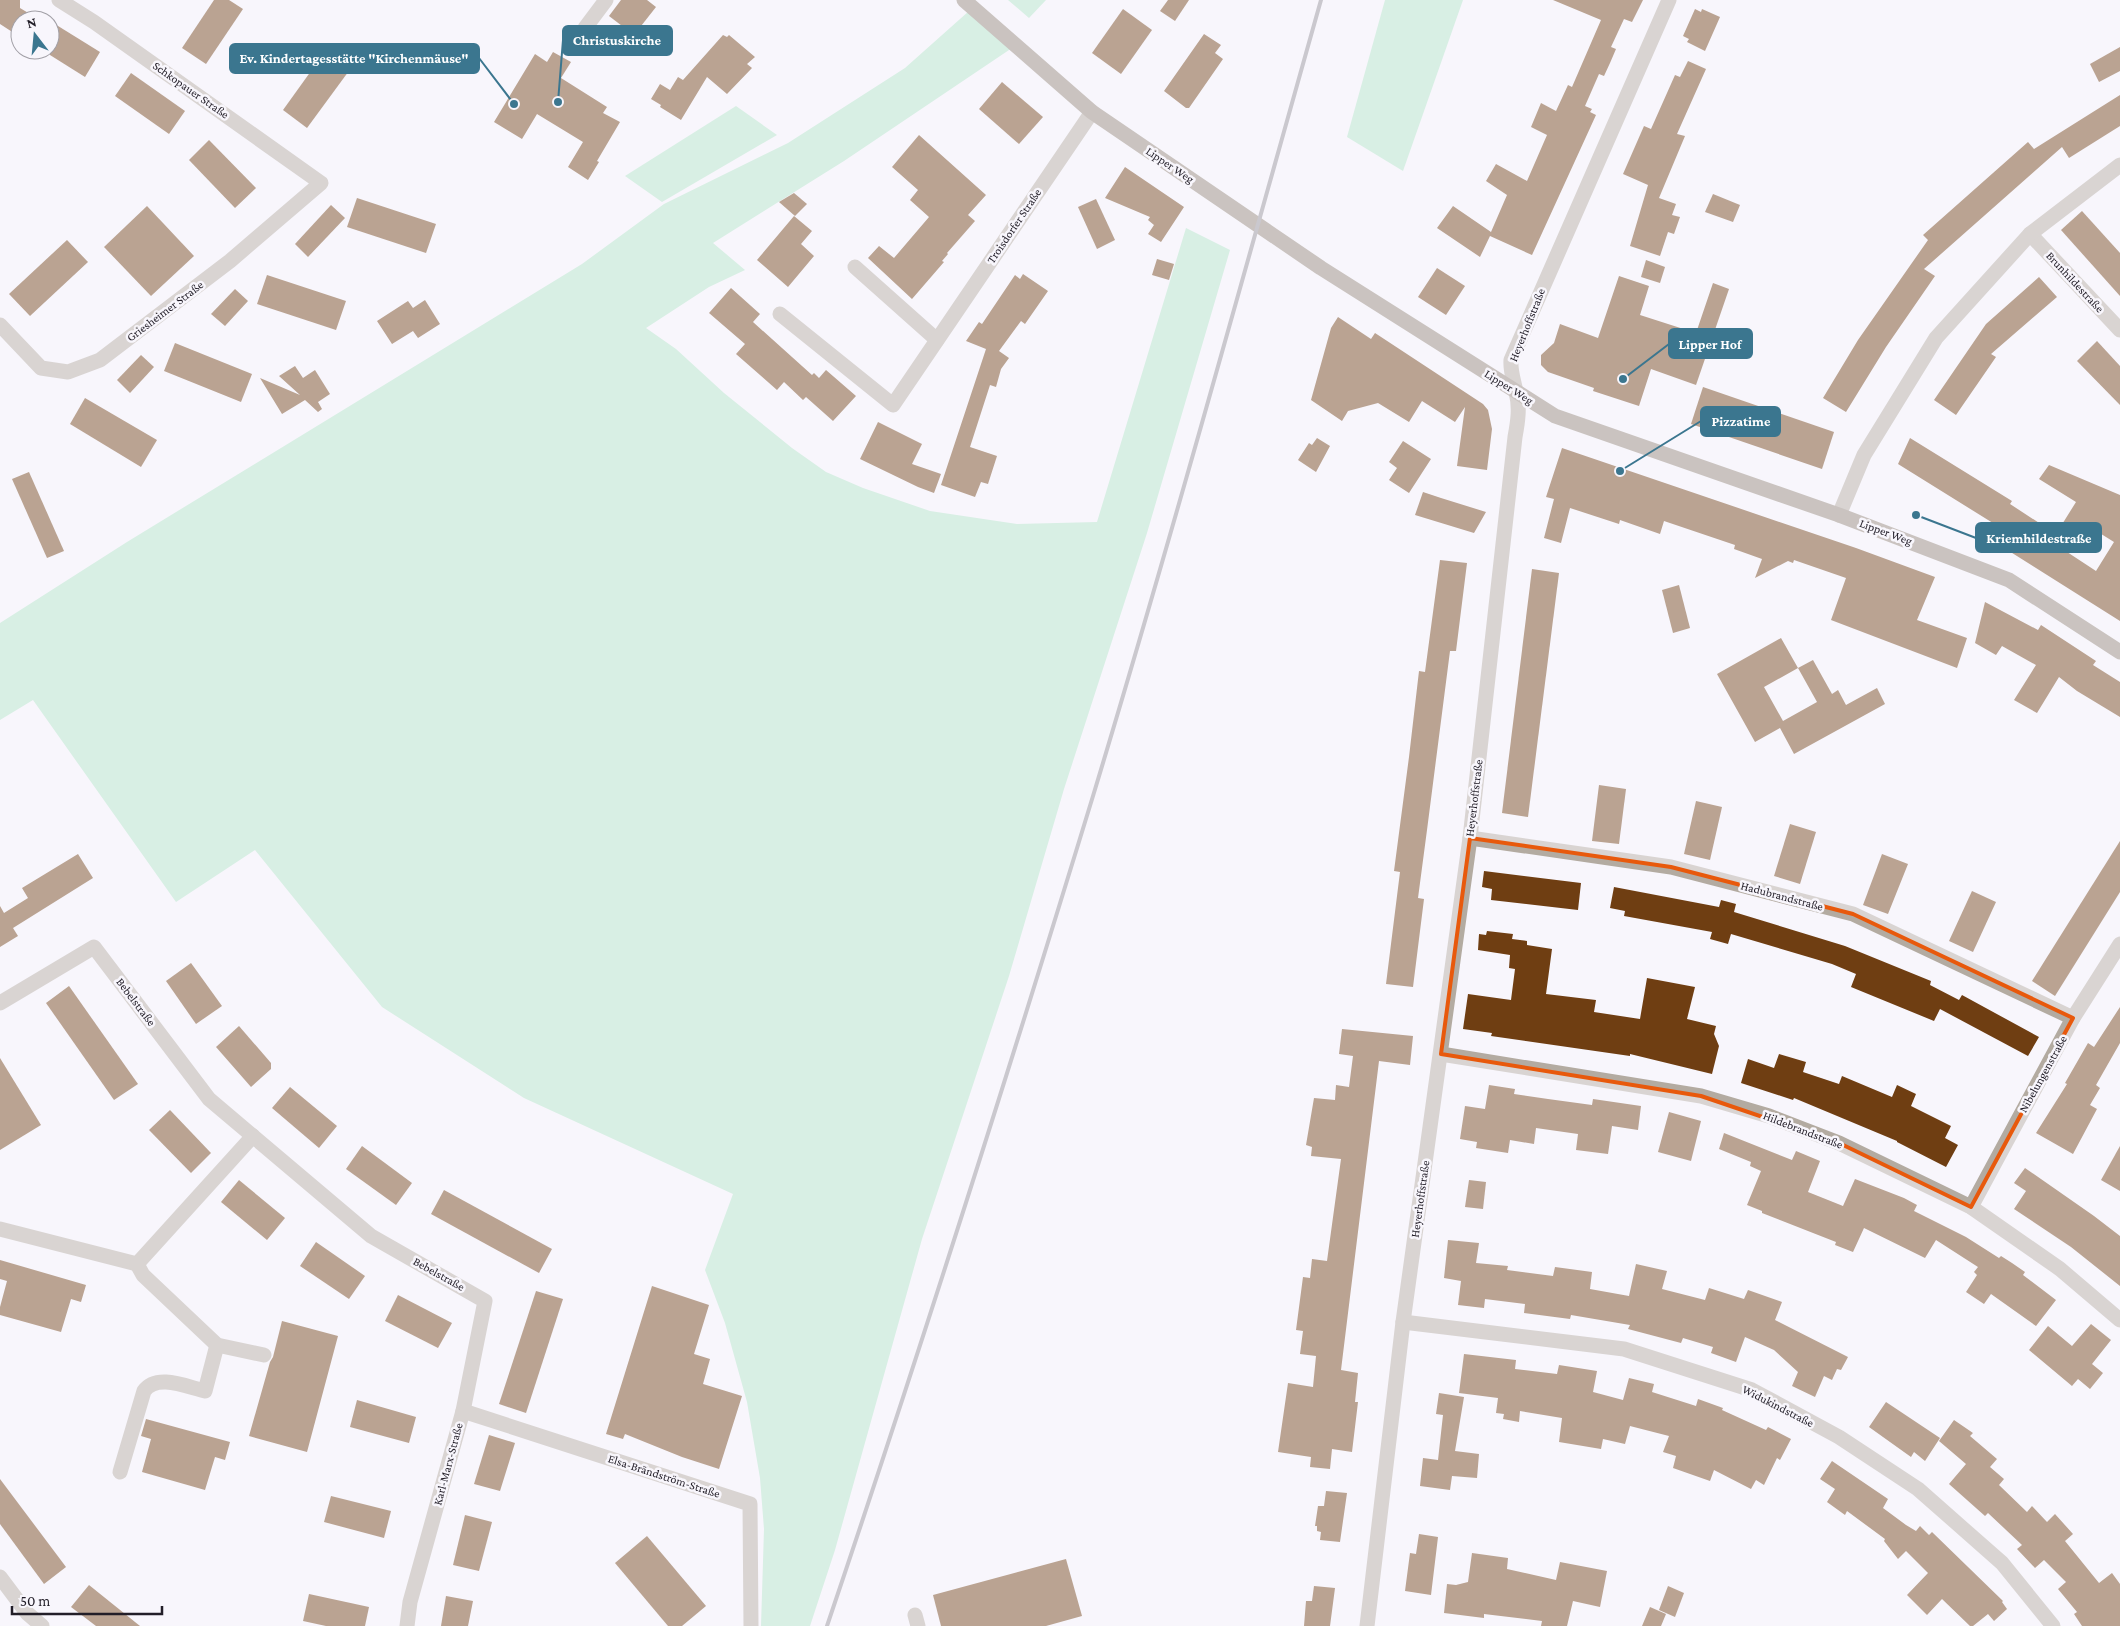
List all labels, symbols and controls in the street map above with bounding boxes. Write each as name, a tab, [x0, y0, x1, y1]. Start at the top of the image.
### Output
north arrow	[10, 10, 60, 60]
text: N	[25, 13, 39, 32]
callout: Christuskirche	[563, 26, 672, 55]
text: Christuskirche	[573, 32, 662, 48]
callout: Ev. Kindertagesstätte "Kirchenmäuse"	[230, 44, 479, 73]
text: Ev. Kindertagesstätte "Kirchenmäuse"	[239, 50, 469, 66]
street label: Schkopauer Straße	[150, 59, 232, 121]
street label: Lipper Weg	[1143, 144, 1197, 186]
street label: Troisdorfer Straße	[984, 186, 1044, 266]
street label: Brunhildestraße	[2043, 249, 2107, 315]
street label: Griesheimer Straße	[124, 278, 206, 344]
street label: Heyerhoffstraße	[1506, 286, 1548, 364]
callout: Lipper Hof	[1669, 329, 1752, 358]
text: Lipper Hof	[1678, 336, 1743, 352]
street label: Lipper Weg	[1482, 366, 1536, 408]
callout: Pizzatime	[1701, 407, 1780, 436]
text: Pizzatime	[1712, 413, 1771, 429]
street label: Lipper Weg	[1858, 516, 1914, 548]
callout: Kriemhildestraße	[1976, 523, 2101, 552]
text: Kriemhildestraße	[1986, 530, 2092, 546]
street label: Heyerhoffstraße	[1462, 759, 1486, 837]
street label: Hadubrandstraße	[1739, 878, 1825, 914]
street label: Bebelstraße	[113, 975, 159, 1029]
street label: Nibelungenstraße	[2016, 1033, 2070, 1115]
street label: Hildebrandstraße	[1761, 1108, 1845, 1152]
street label: Heyerhoffstraße	[1408, 1160, 1432, 1238]
street label: Bebelstraße	[411, 1254, 467, 1294]
street label: Widukindstraße	[1740, 1382, 1816, 1430]
street label: Karl-Marx-Straße	[430, 1421, 466, 1507]
street label: Elsa-Brändström-Straße	[606, 1451, 722, 1501]
scale bar	[12, 1584, 162, 1616]
text: 50 m	[20, 1593, 50, 1609]

